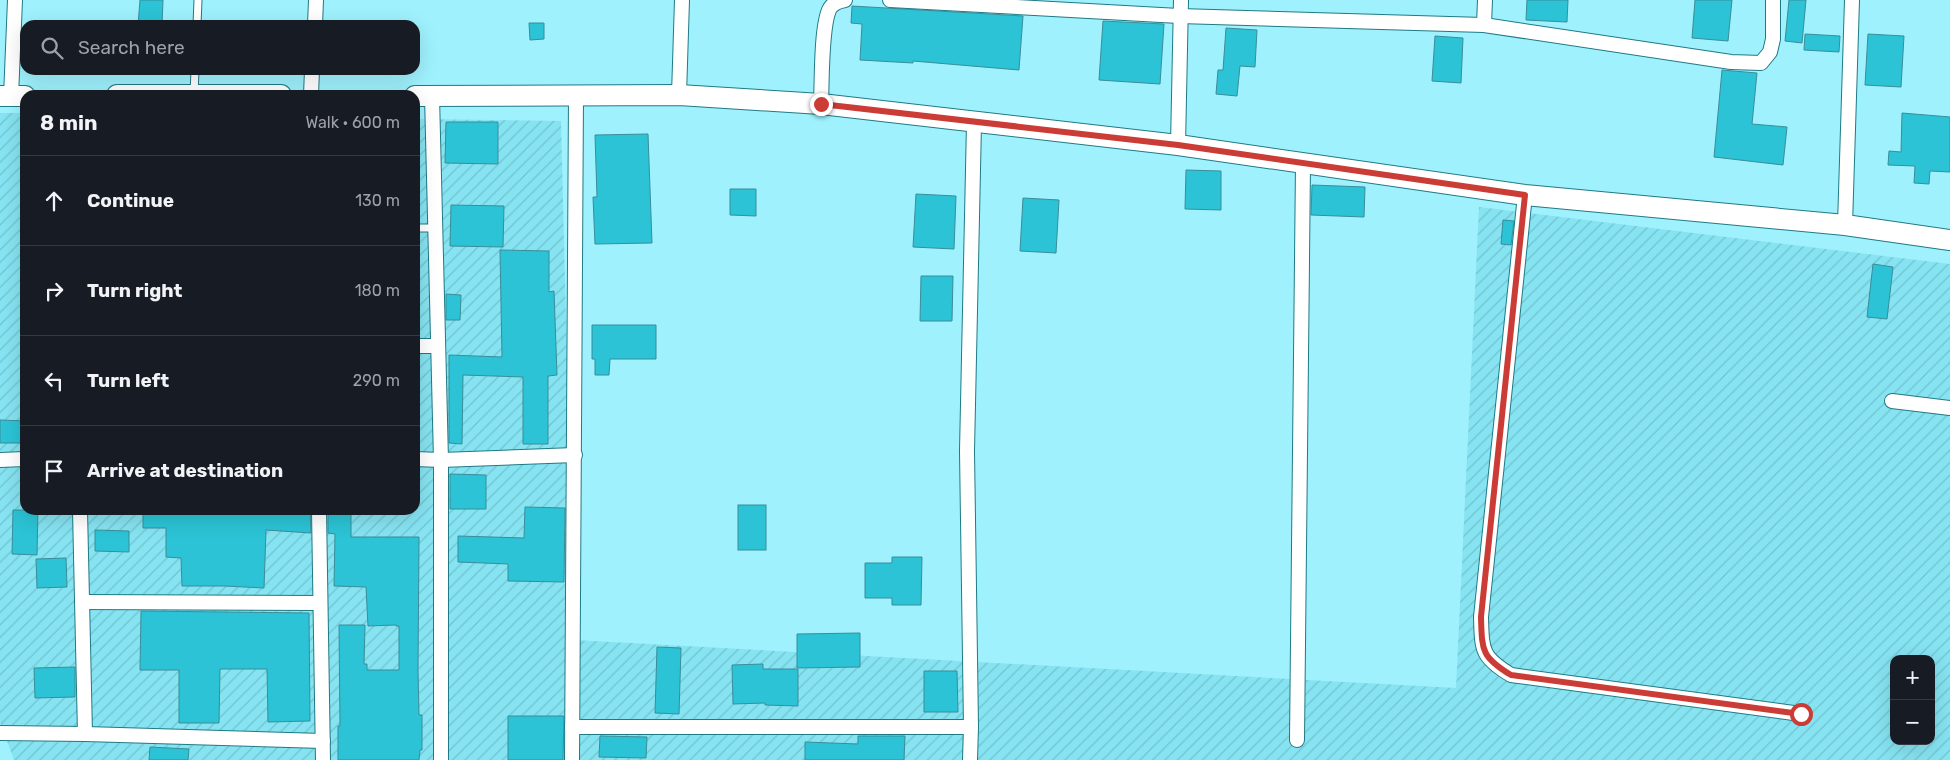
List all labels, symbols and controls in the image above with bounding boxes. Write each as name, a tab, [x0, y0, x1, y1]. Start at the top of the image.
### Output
search box	[20, 20, 420, 75]
icon: search	[38, 34, 66, 62]
text: Search here	[78, 36, 185, 59]
route end	[810, 93, 833, 116]
text: 8 min	[40, 110, 97, 135]
text: Walk · 600 m	[305, 113, 400, 132]
icon: ahead	[40, 187, 68, 215]
text: Continue	[87, 189, 174, 212]
text: 130 m	[355, 191, 400, 210]
icon: right	[40, 277, 68, 305]
text: Turn right	[87, 279, 182, 302]
text: 180 m	[355, 281, 400, 300]
icon: left	[40, 367, 68, 395]
text: Turn left	[87, 369, 169, 392]
text: 290 m	[353, 371, 400, 390]
icon: arrive	[40, 457, 68, 485]
text: Arrive at destination	[87, 459, 283, 482]
map controls	[1890, 655, 1935, 745]
button: +	[1890, 655, 1935, 700]
button: −	[1890, 700, 1935, 745]
route start	[1790, 703, 1813, 726]

